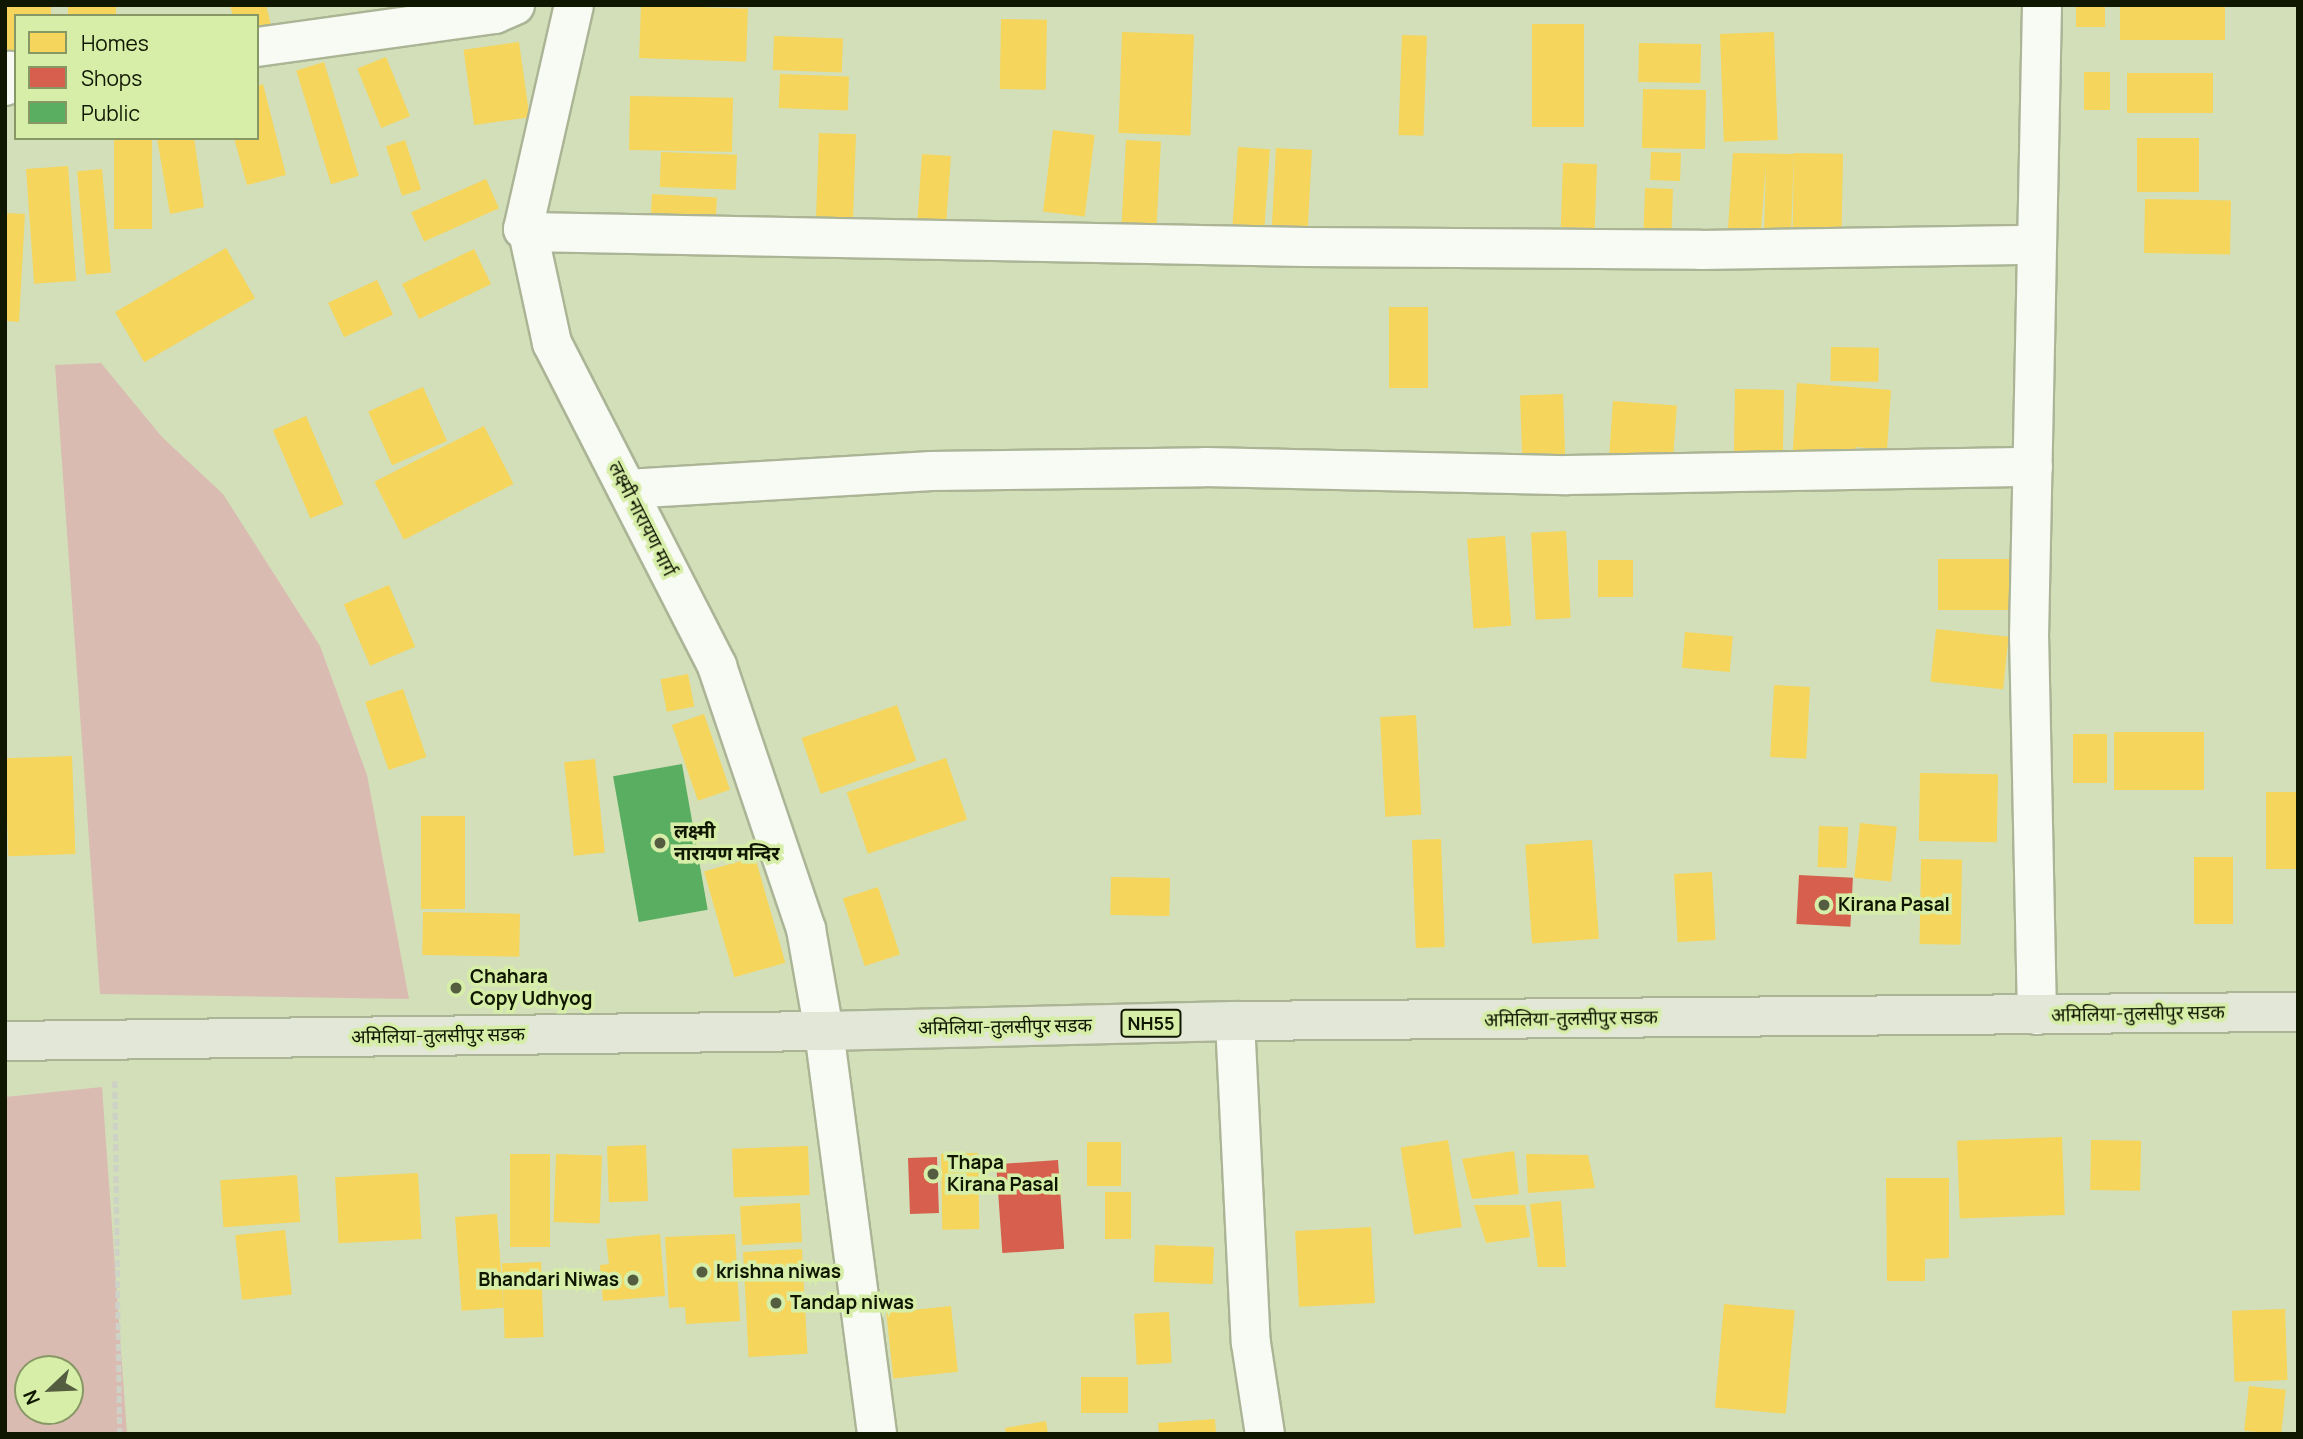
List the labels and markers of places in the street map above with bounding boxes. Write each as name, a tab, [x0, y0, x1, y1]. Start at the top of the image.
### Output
place label: लक्ष्मी नारायण मन्दिर	[674, 821, 780, 865]
marker: लक्ष्मी नारायण मन्दिर	[652, 835, 668, 851]
place label: Kirana Pasal	[1838, 894, 1950, 916]
marker: Kirana Pasal	[1816, 897, 1832, 913]
place label: Chahara Copy Udhyog	[470, 966, 593, 1010]
marker: Chahara Copy Udhyog	[448, 980, 464, 996]
place label: Thapa Kirana Pasal	[947, 1152, 1059, 1196]
marker: Thapa Kirana Pasal	[925, 1166, 941, 1182]
place label: krishna niwas	[716, 1261, 841, 1283]
marker: krishna niwas	[694, 1264, 710, 1280]
place label: Bhandari Niwas	[478, 1269, 619, 1291]
marker: Bhandari Niwas	[625, 1272, 641, 1288]
place label: Tandap niwas	[790, 1292, 914, 1314]
marker: Tandap niwas	[768, 1295, 784, 1311]

